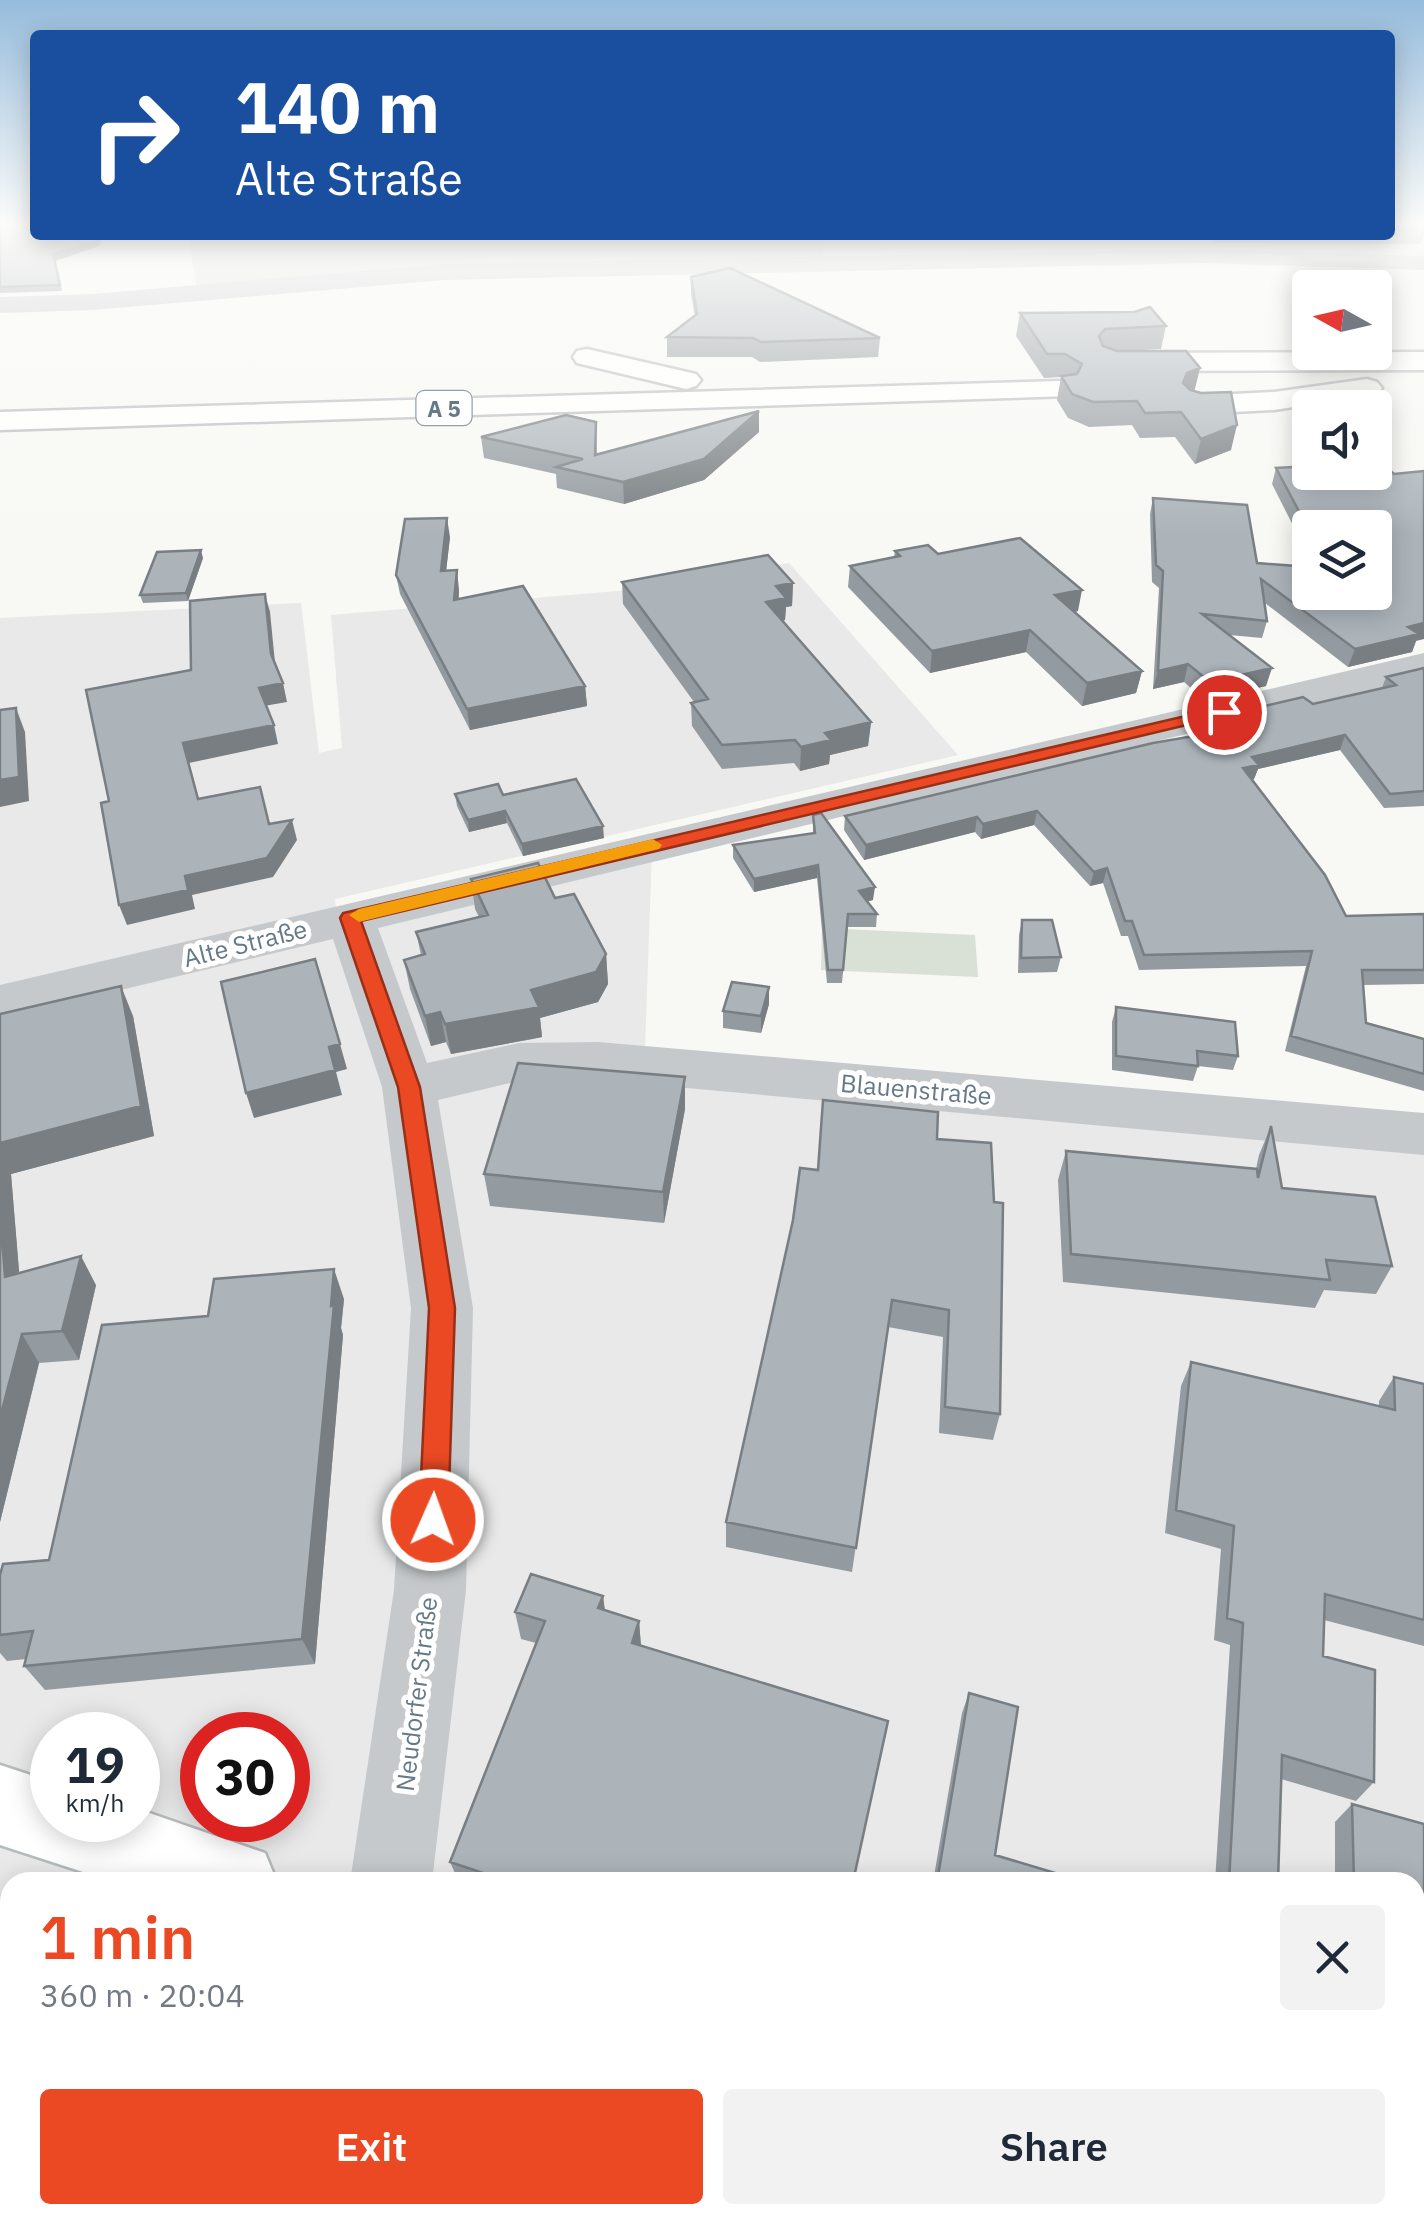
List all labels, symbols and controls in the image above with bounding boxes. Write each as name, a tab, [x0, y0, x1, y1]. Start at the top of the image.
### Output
text: 140 m	[235, 61, 440, 152]
icon: right	[70, 70, 200, 200]
text: Alte Straße	[235, 149, 463, 207]
north arrow	[1292, 270, 1392, 370]
map controls	[1292, 270, 1392, 610]
button: sound	[1292, 390, 1392, 490]
road number: A 5	[416, 391, 472, 425]
button: layers	[1292, 510, 1392, 610]
pin	[1182, 670, 1267, 755]
icon: arrive	[1197, 685, 1252, 740]
street label: Alte Straße	[180, 912, 310, 974]
street label: Blauenstraße	[839, 1066, 993, 1112]
position arrow	[381, 1468, 485, 1572]
street label: Neudorfer Straße	[388, 1595, 444, 1793]
speed limit sign: 30	[180, 1712, 310, 1842]
text: 19	[65, 1732, 125, 1797]
text: km/h	[66, 1786, 124, 1819]
text: 1 min	[40, 1897, 195, 1976]
button: close	[1280, 1905, 1385, 2010]
text: 360 m · 20:04	[40, 1974, 245, 2016]
button: Exit	[40, 2089, 703, 2204]
button: Share	[723, 2089, 1385, 2204]

